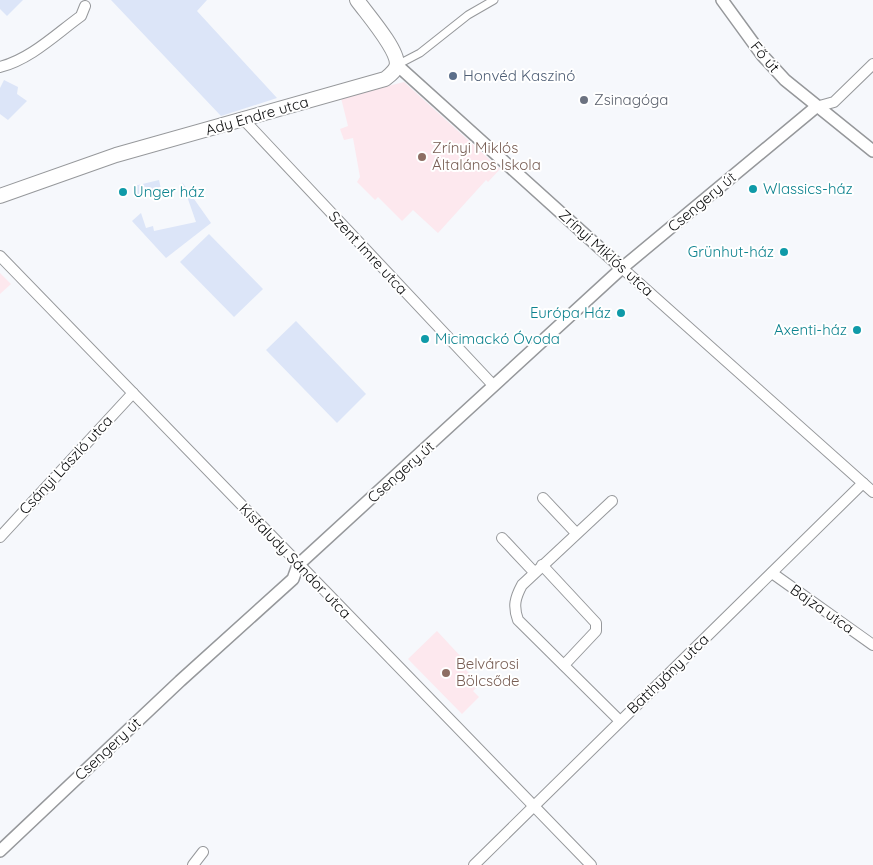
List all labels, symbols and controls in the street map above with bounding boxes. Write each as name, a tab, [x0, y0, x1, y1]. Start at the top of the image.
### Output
street label: Fő út	[747, 37, 784, 76]
place label: Honvéd Kaszinó	[463, 66, 575, 85]
marker: Honvéd Kaszinó	[447, 70, 459, 82]
place label: Zsinagóga	[594, 90, 668, 109]
street label: Ady Endre utca	[203, 92, 310, 139]
marker: Zsinagóga	[578, 94, 590, 106]
place label: Zrínyi Miklós Általános Iskola	[432, 138, 541, 174]
marker: Zrínyi Miklós Általános Iskola	[416, 151, 428, 163]
street label: Csengery út	[664, 167, 740, 236]
place label: Wlassics-ház	[763, 179, 853, 198]
place label: Unger ház	[133, 182, 205, 201]
marker: Wlassics-ház	[747, 183, 759, 195]
marker: Unger ház	[117, 186, 129, 198]
street label: Zrínyi Miklós utca	[555, 205, 658, 300]
street label: Szent Imre utca	[325, 207, 412, 299]
place label: Grünhut-ház	[688, 242, 774, 261]
marker: Grünhut-ház	[778, 246, 790, 258]
place label: Európa Ház	[530, 303, 611, 322]
marker: Európa Ház	[615, 307, 627, 319]
place label: Axenti-ház	[774, 320, 847, 339]
marker: Axenti-ház	[851, 324, 863, 336]
place label: Micimackó Óvoda	[435, 329, 560, 348]
marker: Micimackó Óvoda	[419, 333, 431, 345]
street label: Csányi László utca	[15, 411, 116, 518]
street label: Csengery út	[363, 437, 438, 507]
street label: Kisfaludy Sándor utca	[235, 499, 355, 622]
street label: Bajza utca	[787, 580, 858, 638]
street label: Batthyány utca	[623, 630, 713, 718]
place label: Belvárosi Bölcsőde	[456, 654, 520, 690]
marker: Belvárosi Bölcsőde	[440, 667, 452, 679]
street label: Csengery út	[71, 713, 145, 784]

